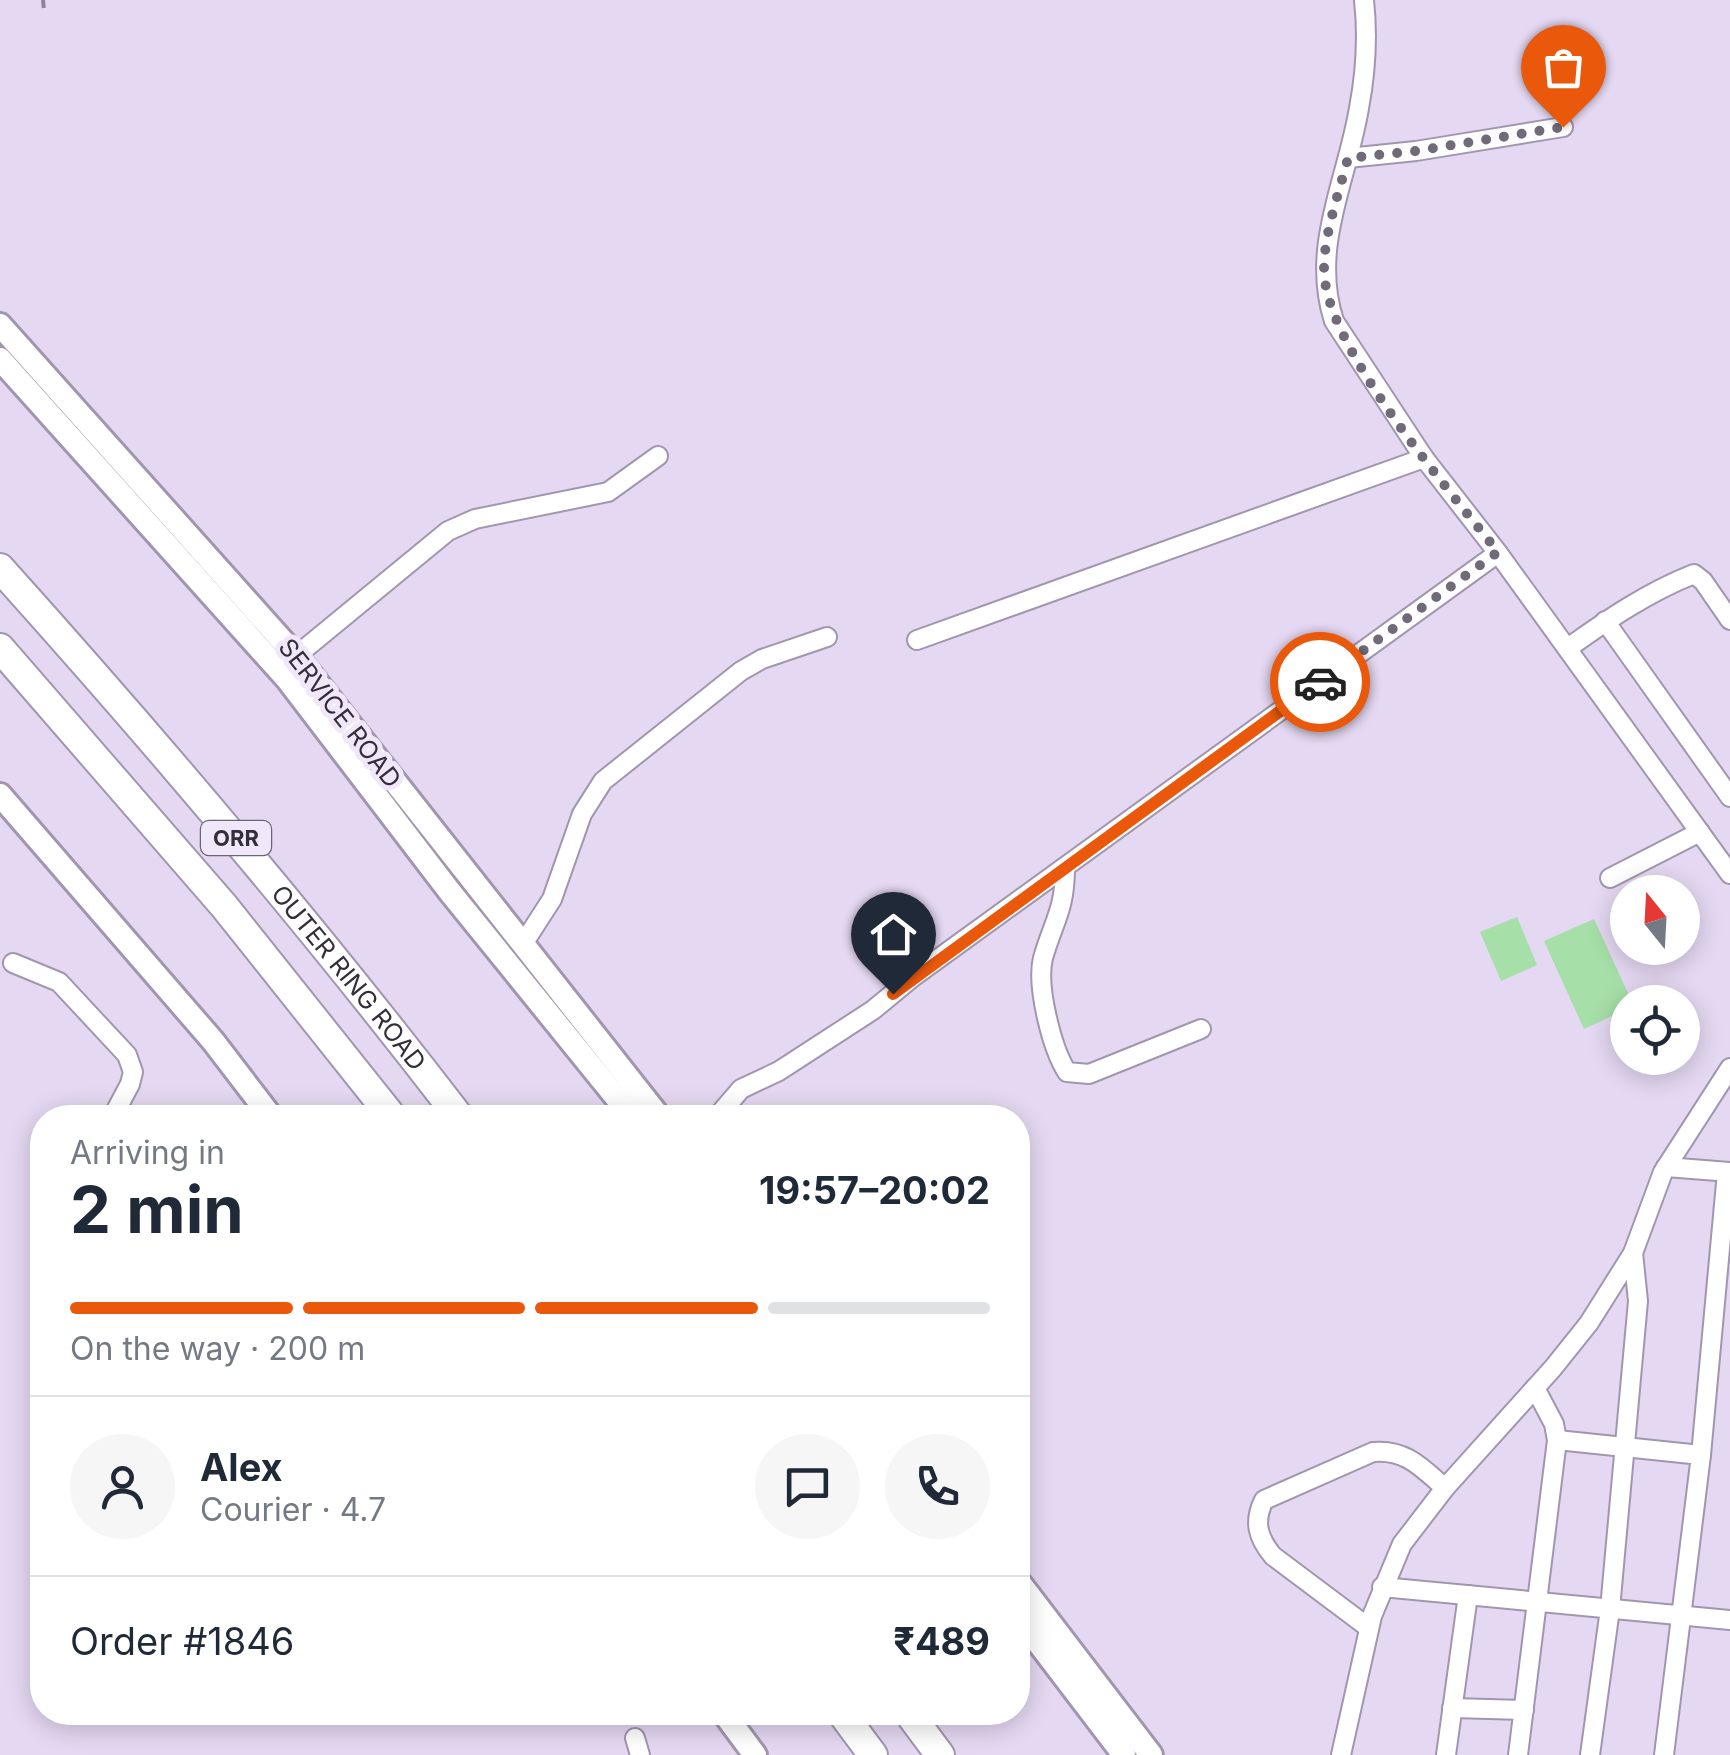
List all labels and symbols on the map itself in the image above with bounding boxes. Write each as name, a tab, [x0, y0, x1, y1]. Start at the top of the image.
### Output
pin	[1521, 25, 1606, 128]
courier	[1270, 632, 1370, 732]
street label: SERVICE ROAD	[273, 633, 407, 793]
road number: ORR	[201, 821, 271, 855]
north arrow	[1610, 875, 1700, 965]
street label: OUTER RING ROAD	[265, 879, 432, 1076]
pin	[851, 892, 936, 995]

